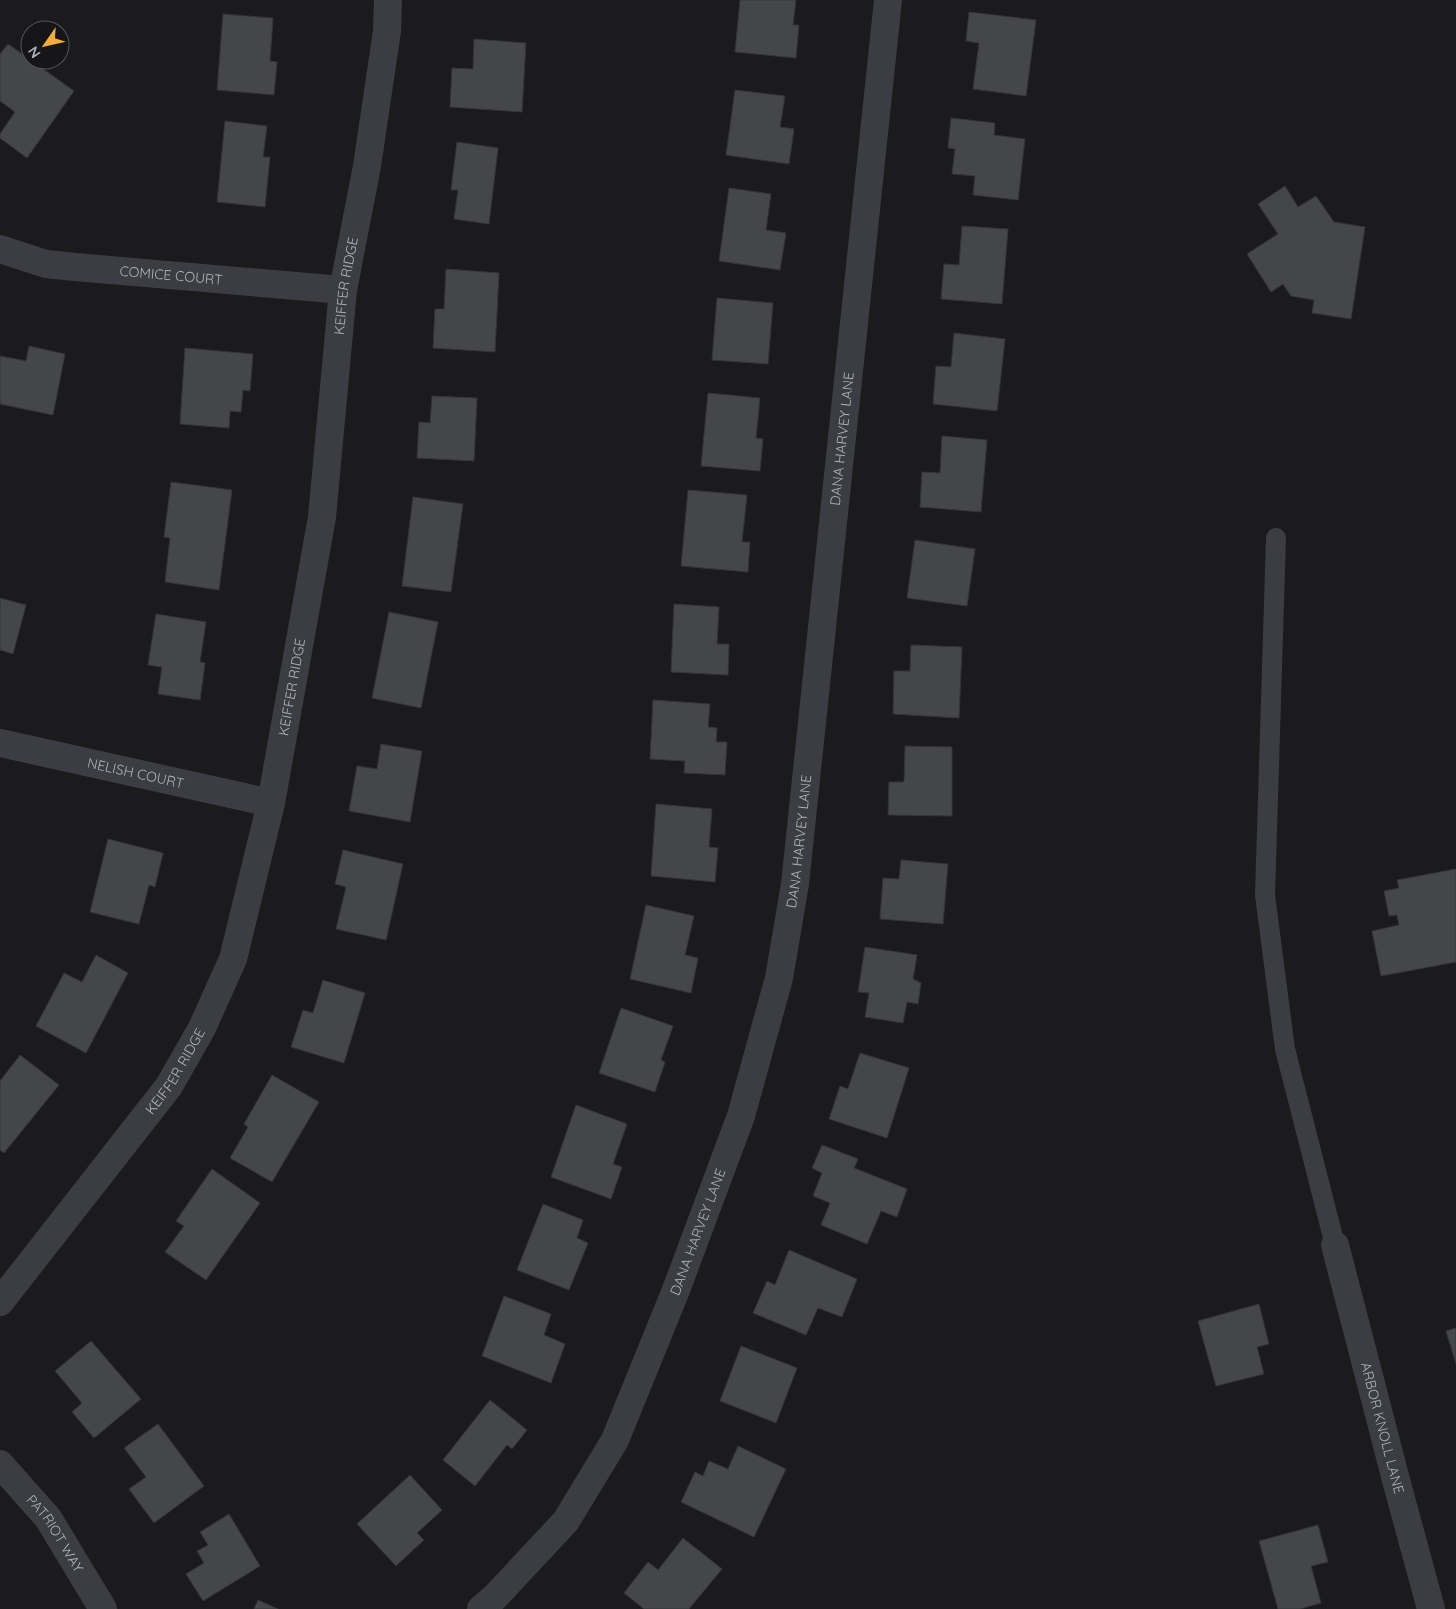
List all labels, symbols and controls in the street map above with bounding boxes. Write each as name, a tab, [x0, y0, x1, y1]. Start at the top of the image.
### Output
north arrow	[20, 20, 70, 70]
text: N	[24, 43, 45, 62]
street label: KEIFFER RIDGE	[330, 236, 362, 336]
street label: COMICE COURT	[119, 262, 223, 289]
street label: DANA HARVEY LANE	[826, 371, 858, 506]
street label: KEIFFER RIDGE	[274, 637, 309, 737]
street label: NELISH COURT	[86, 754, 186, 792]
street label: DANA HARVEY LANE	[782, 774, 815, 909]
street label: KEIFFER RIDGE	[141, 1025, 209, 1118]
street label: DANA HARVEY LANE	[666, 1166, 730, 1298]
street label: ARBOR KNOLL LANE	[1357, 1360, 1408, 1496]
street label: PATRIOT WAY	[23, 1491, 88, 1576]

